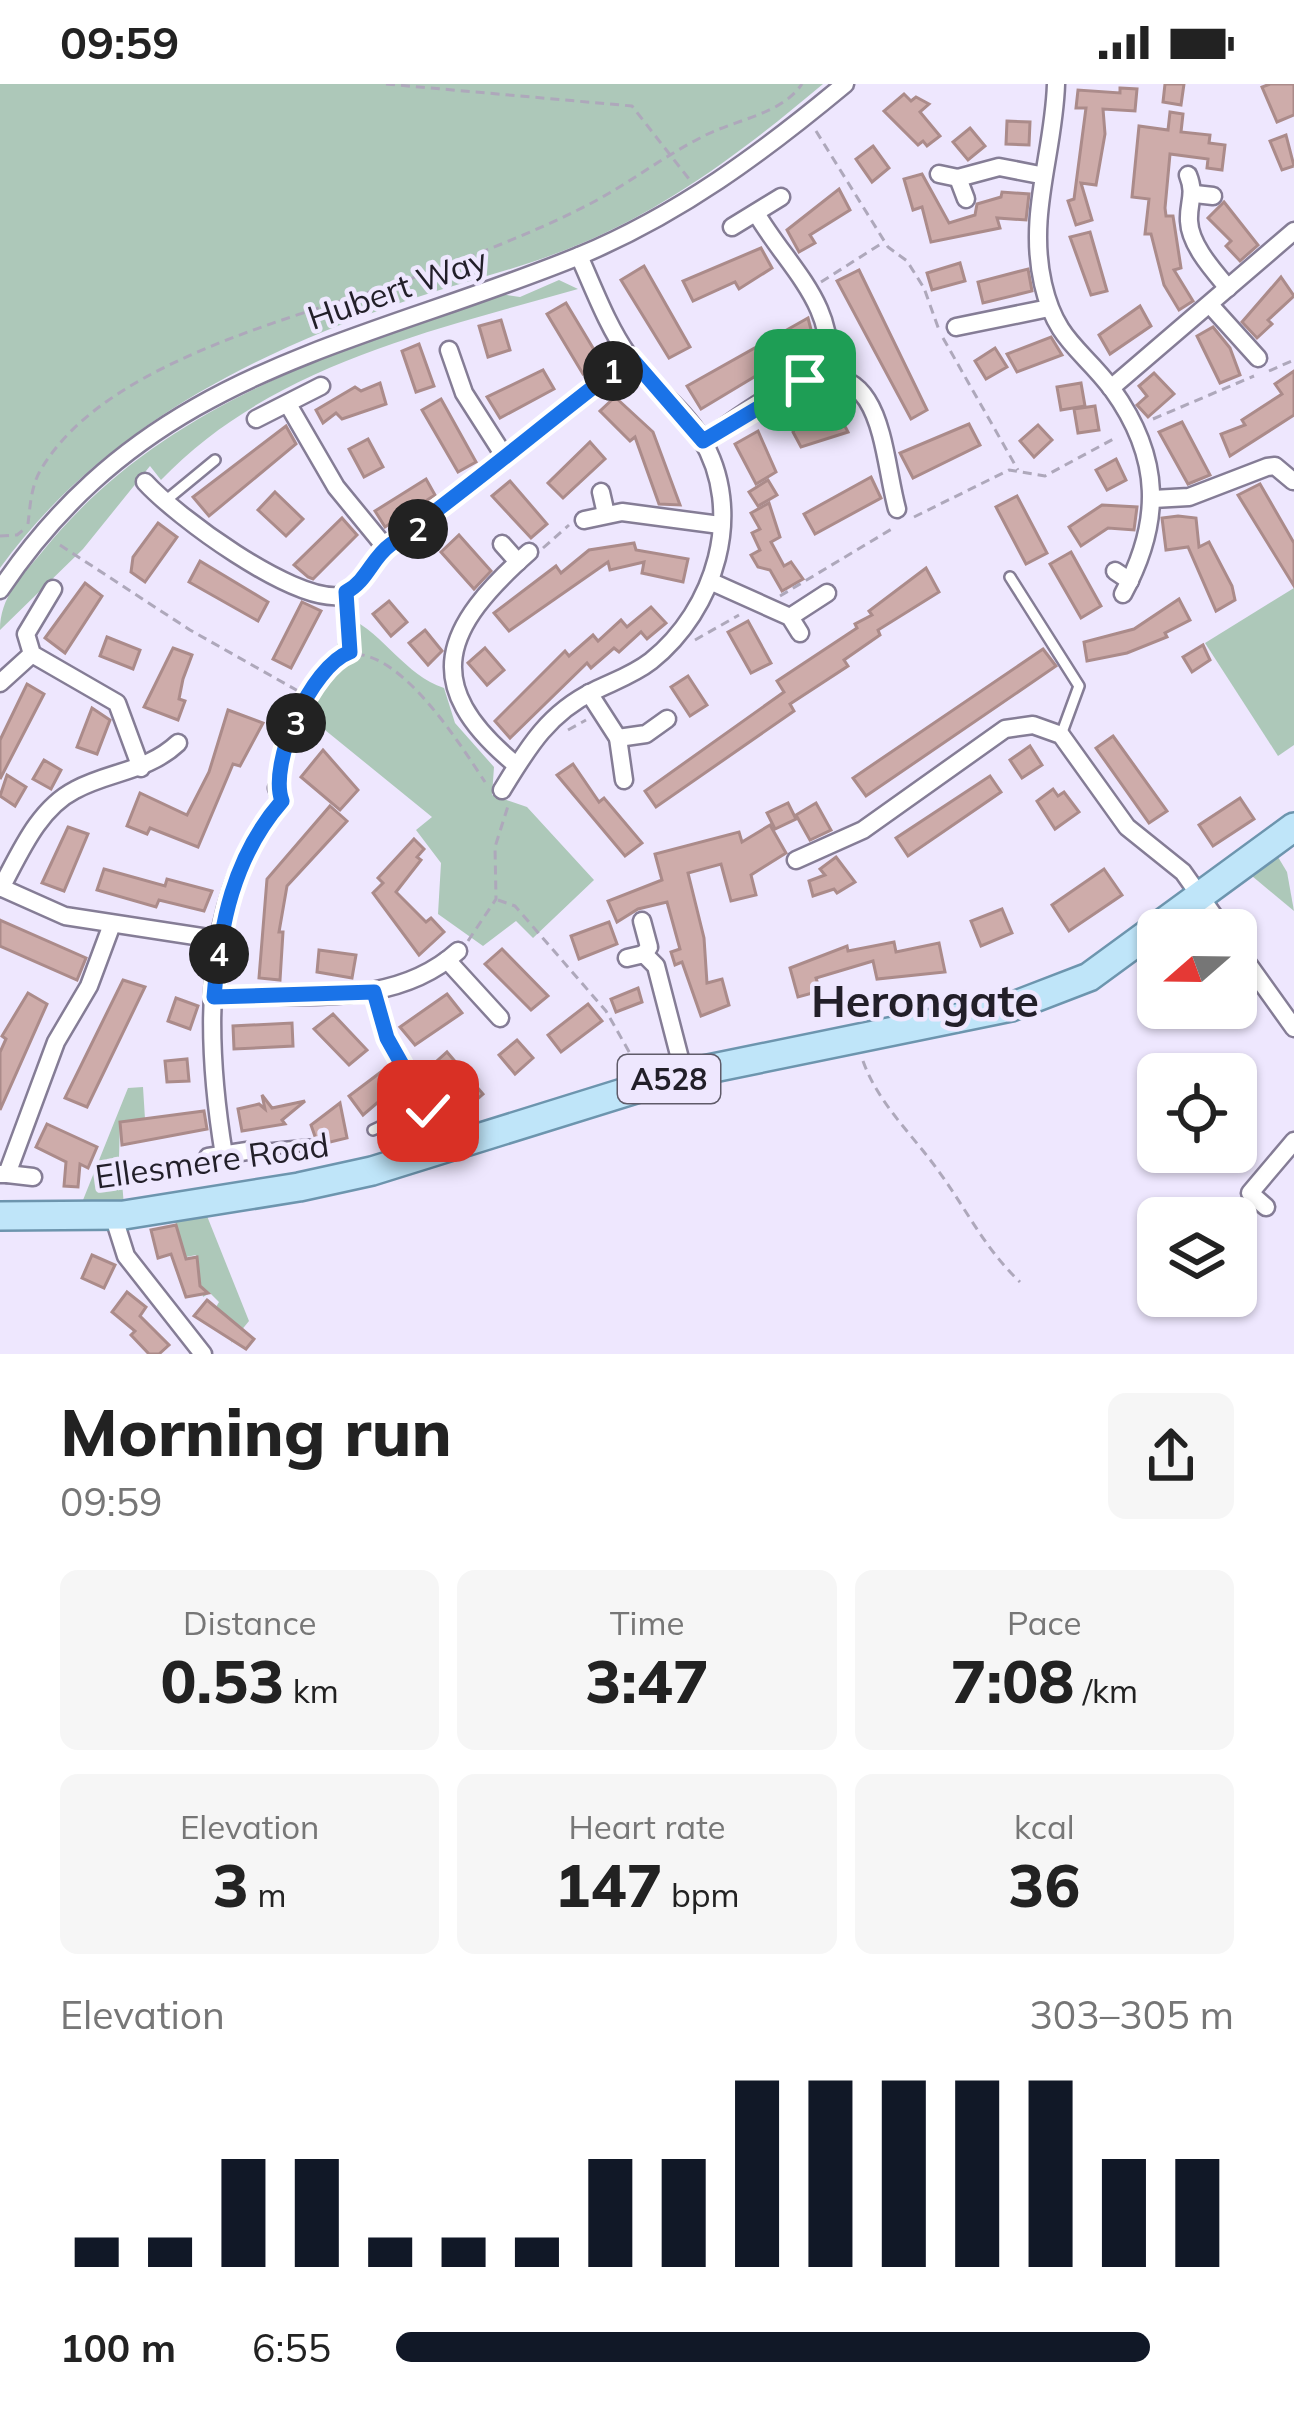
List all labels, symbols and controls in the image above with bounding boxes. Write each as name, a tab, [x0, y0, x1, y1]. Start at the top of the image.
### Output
text: 09:59	[60, 14, 179, 70]
street label: Hubert Way	[302, 238, 493, 338]
pin	[754, 329, 856, 431]
pin: 1	[583, 341, 643, 401]
icon: arrive	[772, 347, 838, 413]
text: 1	[603, 350, 623, 391]
pin: 2	[388, 499, 448, 559]
text: 2	[408, 508, 428, 549]
pin: 3	[266, 693, 326, 753]
text: 3	[286, 702, 306, 743]
north arrow	[1137, 909, 1257, 1029]
map controls	[1137, 909, 1257, 1317]
pin: 4	[189, 924, 249, 984]
text: 4	[209, 933, 229, 974]
district label: Herongate	[811, 972, 1039, 1028]
button: locate	[1137, 1053, 1257, 1173]
road number: A528	[618, 1055, 720, 1103]
pin	[377, 1060, 479, 1162]
icon: check	[395, 1078, 461, 1144]
street label: Ellesmere Road	[92, 1123, 332, 1197]
button: layers	[1137, 1197, 1257, 1317]
text: Morning run	[60, 1390, 452, 1473]
button: share	[1108, 1393, 1234, 1519]
text: 09:59	[60, 1477, 163, 1526]
text: Distance	[183, 1602, 316, 1643]
text: Time	[610, 1602, 684, 1643]
text: Pace	[1007, 1602, 1082, 1643]
text: 0.53	[161, 1643, 284, 1718]
text: 3:47	[585, 1643, 709, 1718]
text: 7:08	[951, 1643, 1074, 1718]
text: km	[284, 1670, 339, 1711]
text: /km	[1074, 1670, 1138, 1711]
text: Elevation	[180, 1806, 319, 1847]
text: Heart rate	[568, 1806, 725, 1847]
text: kcal	[1014, 1806, 1075, 1847]
text: 3	[213, 1847, 249, 1922]
text: 147	[554, 1847, 662, 1922]
text: 36	[1008, 1847, 1080, 1922]
text: m	[249, 1874, 286, 1915]
text: bpm	[662, 1874, 740, 1915]
text: Elevation	[60, 1990, 225, 2039]
text: 303–305 m	[1029, 1990, 1234, 2039]
text: 100 m	[60, 2323, 176, 2372]
text: 6:55	[252, 2323, 331, 2372]

